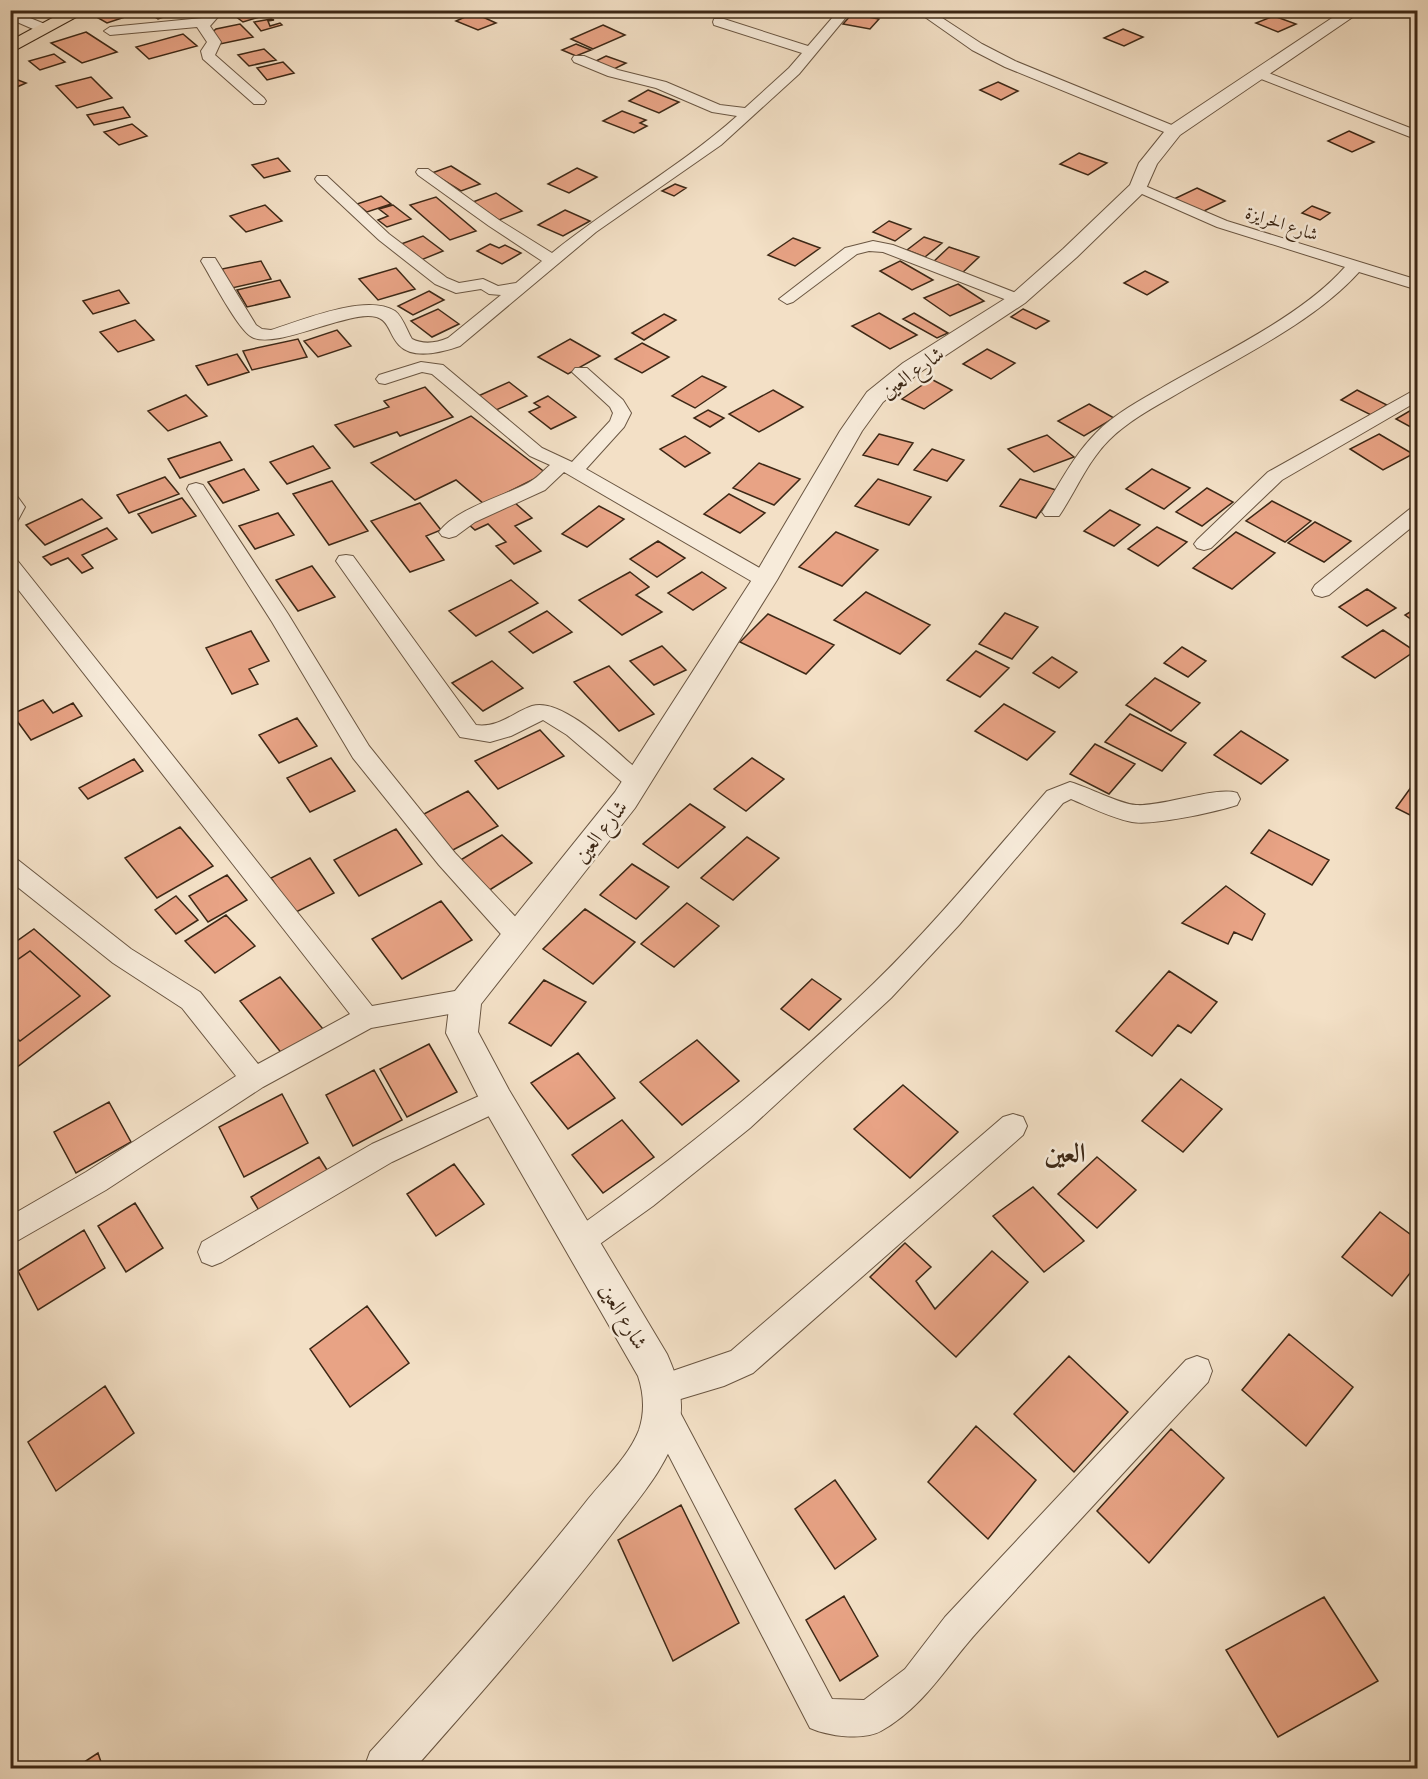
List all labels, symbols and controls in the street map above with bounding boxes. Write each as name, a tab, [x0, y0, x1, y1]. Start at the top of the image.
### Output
street label: شارع الحرايزة	[1241, 200, 1321, 249]
street label: شارع العين	[875, 340, 952, 408]
street label: شارع العين	[567, 794, 637, 871]
district label: العين	[1045, 1135, 1086, 1170]
street label: شارع العين	[589, 1278, 654, 1357]

